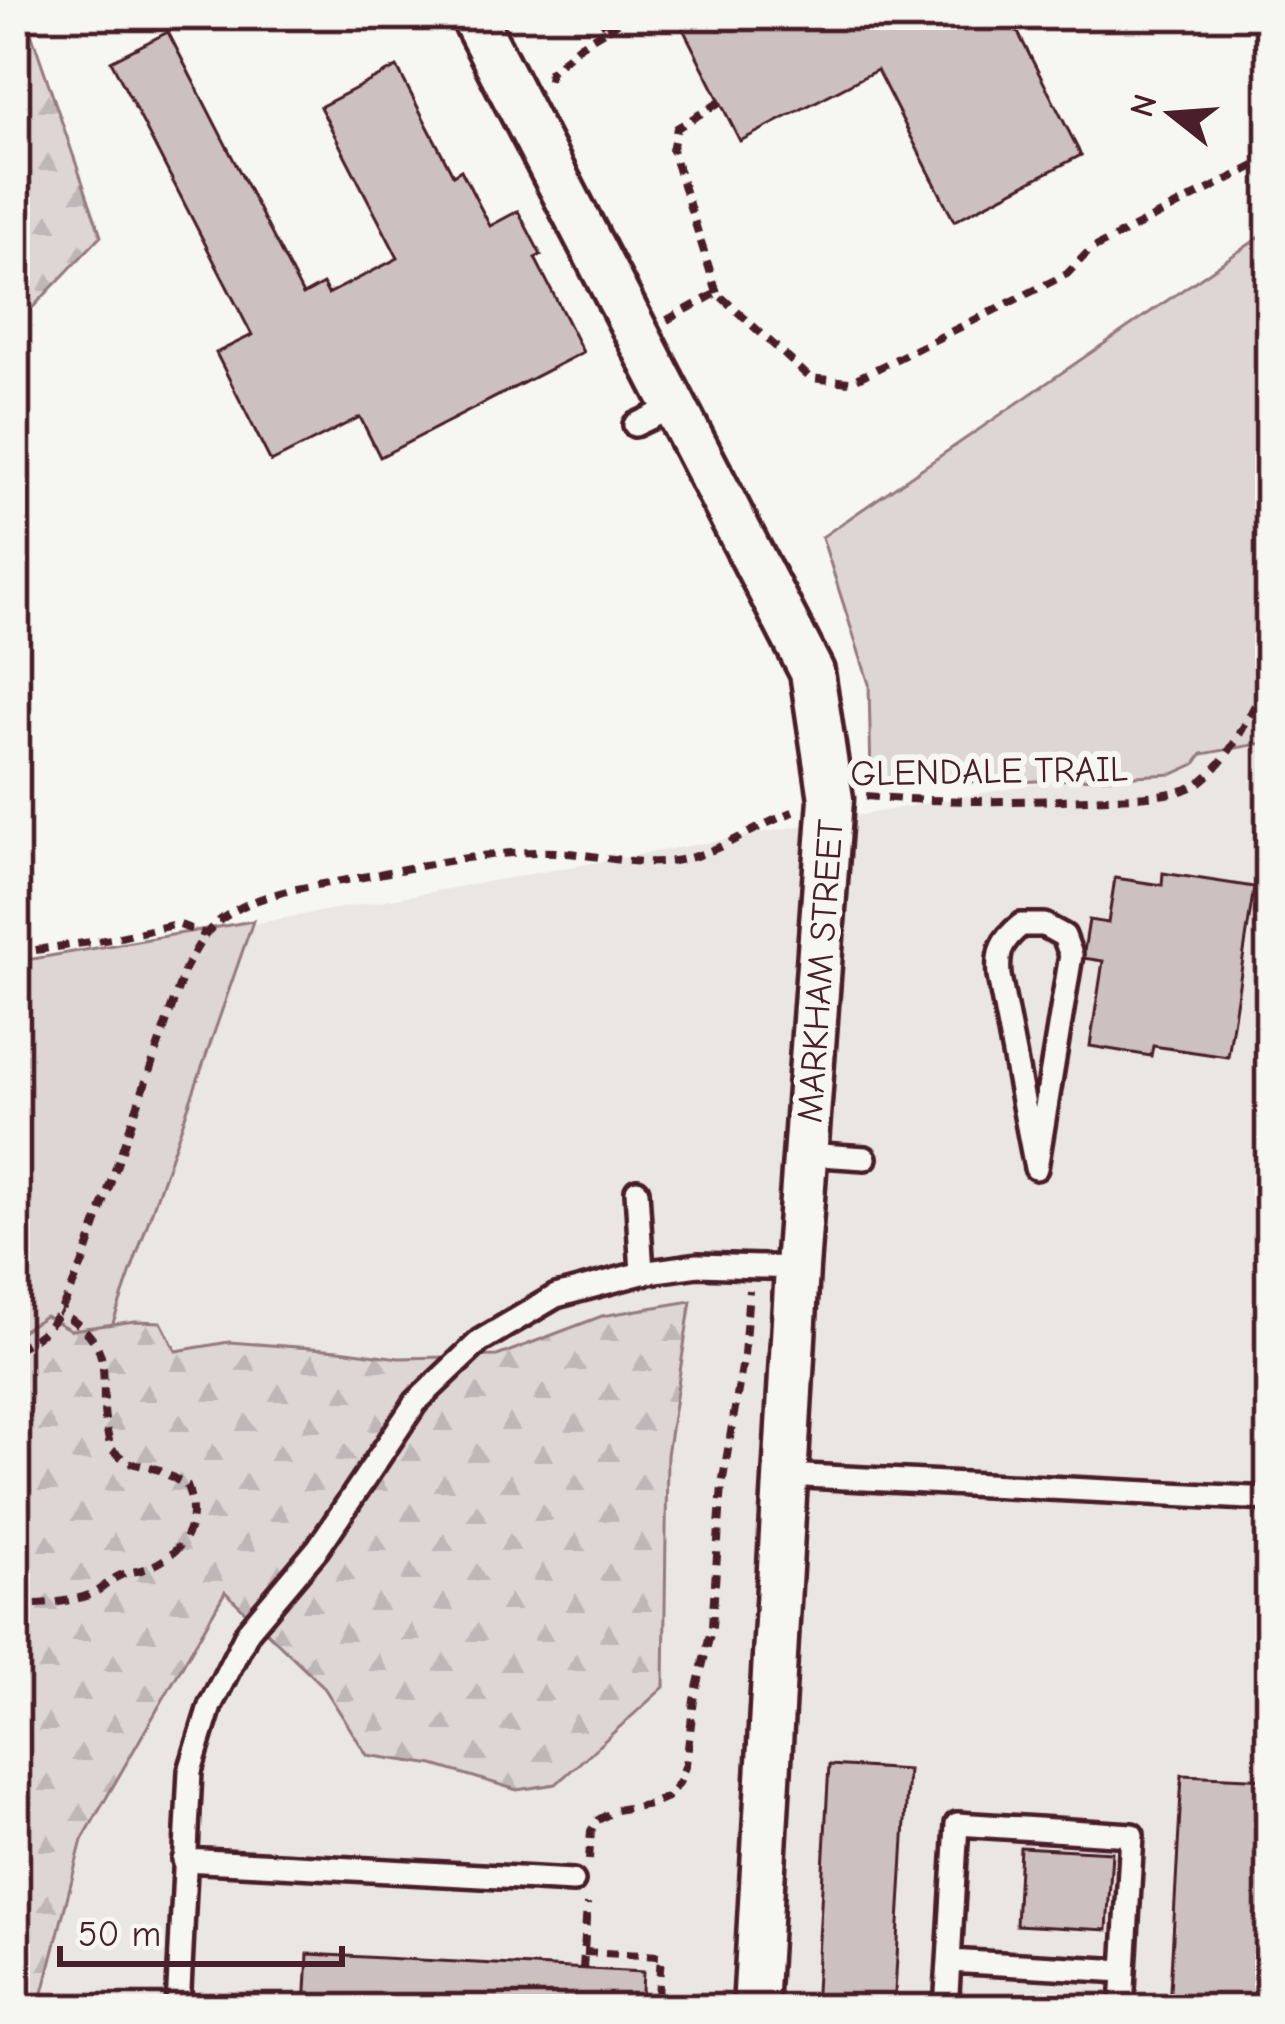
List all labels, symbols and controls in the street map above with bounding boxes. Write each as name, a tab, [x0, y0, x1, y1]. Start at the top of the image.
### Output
north arrow	[1111, 54, 1231, 174]
text: N	[1122, 90, 1165, 121]
street label: GLENDALE TRAIL	[850, 749, 1128, 794]
street label: MARKHAM STREET	[789, 818, 852, 1124]
scale bar	[60, 1892, 342, 1966]
text: 50 m	[78, 1914, 161, 1955]

